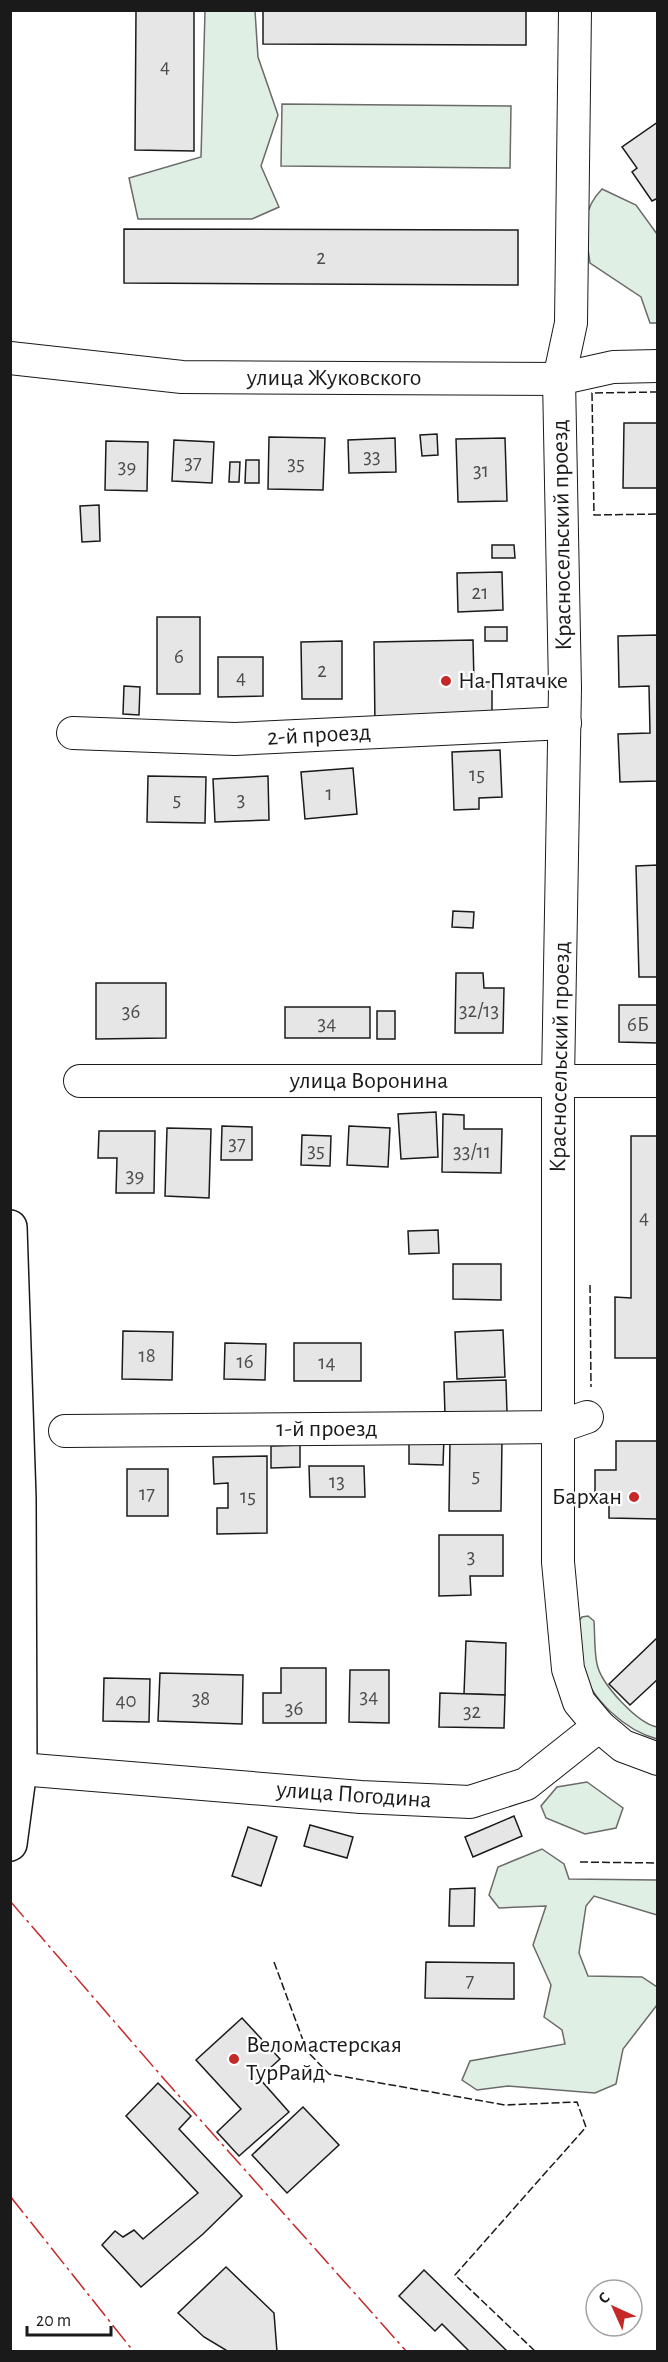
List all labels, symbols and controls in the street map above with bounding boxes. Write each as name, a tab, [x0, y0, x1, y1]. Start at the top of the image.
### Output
house number: 4	[160, 56, 170, 77]
house number: 2	[316, 247, 326, 268]
street label: улица Жуковского	[246, 366, 421, 390]
street label: Красносельский проезд	[548, 419, 576, 651]
house number: 33	[363, 446, 381, 467]
house number: 37	[184, 452, 202, 473]
house number: 35	[287, 453, 305, 474]
house number: 39	[118, 456, 136, 477]
house number: 31	[473, 460, 489, 481]
house number: 21	[472, 582, 488, 603]
house number: 6	[174, 646, 184, 667]
house number: 2	[317, 660, 327, 681]
house number: 4	[236, 667, 246, 688]
place label: На Пятачке	[458, 669, 568, 693]
marker: На Пятачке	[439, 674, 453, 688]
street label: 2-й проезд	[266, 720, 372, 750]
house number: 15	[469, 764, 485, 785]
house number: 1	[325, 783, 333, 804]
house number: 5	[173, 789, 181, 810]
house number: 3	[237, 789, 245, 810]
street label: Красносельский проезд	[546, 941, 574, 1173]
house number: 32/13	[459, 1000, 499, 1021]
house number: 36	[122, 1001, 140, 1022]
house number: 34	[318, 1013, 336, 1034]
house number: 6Б	[627, 1014, 649, 1035]
street label: улица Воронина	[289, 1069, 448, 1093]
house number: 37	[228, 1133, 246, 1154]
house number: 35	[307, 1140, 325, 1161]
house number: 33/11	[453, 1141, 491, 1162]
house number: 39	[126, 1165, 144, 1186]
house number: 4	[639, 1207, 649, 1228]
house number: 18	[138, 1345, 156, 1366]
house number: 16	[236, 1351, 254, 1372]
house number: 14	[318, 1352, 336, 1373]
street label: 1-й проезд	[276, 1417, 378, 1441]
house number: 5	[472, 1465, 480, 1486]
house number: 13	[329, 1471, 345, 1492]
house number: 17	[139, 1483, 155, 1504]
place label: Бархан	[552, 1485, 622, 1509]
house number: 15	[240, 1486, 256, 1507]
marker: Бархан	[627, 1490, 641, 1504]
house number: 3	[467, 1546, 475, 1567]
house number: 34	[360, 1686, 378, 1707]
house number: 38	[192, 1688, 210, 1709]
house number: 40	[115, 1690, 137, 1711]
house number: 36	[285, 1698, 303, 1719]
house number: 32	[463, 1701, 481, 1722]
street label: улица Погодина	[275, 1778, 432, 1812]
house number: 7	[466, 1970, 475, 1991]
place label: Веломастерская ТурРайд	[246, 2033, 402, 2085]
marker: Веломастерская ТурРайд	[227, 2052, 241, 2066]
north arrow	[584, 2278, 644, 2338]
text: С	[595, 2289, 613, 2307]
scale bar	[27, 2299, 111, 2337]
text: 20 m	[36, 2312, 71, 2330]

